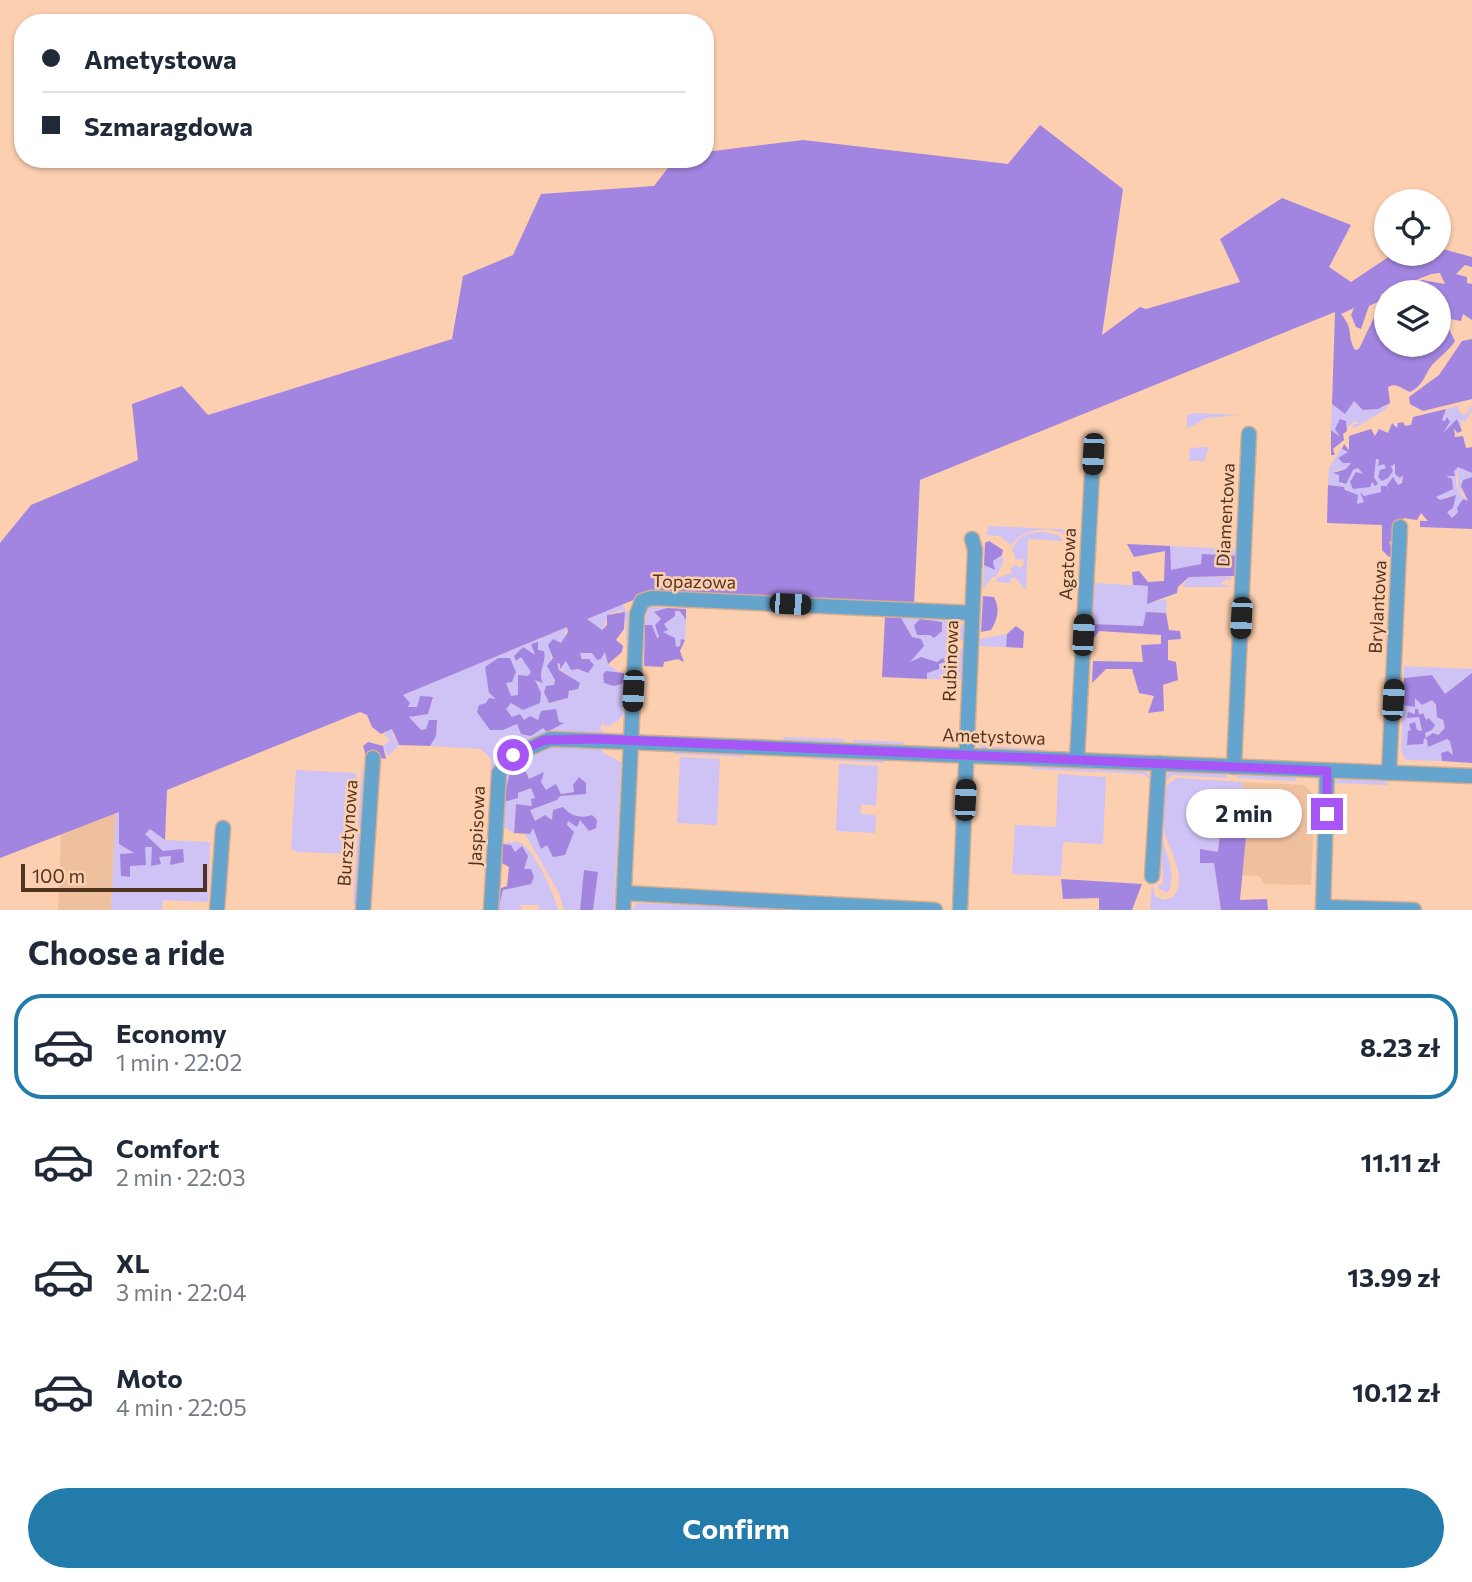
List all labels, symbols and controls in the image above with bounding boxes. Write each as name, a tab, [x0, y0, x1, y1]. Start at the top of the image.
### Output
text: Ametystowa	[84, 43, 237, 74]
text: Szmaragdowa	[84, 110, 253, 141]
map controls	[1374, 189, 1451, 357]
button: locate	[1374, 189, 1451, 266]
button: layers	[1374, 280, 1451, 357]
car	[1082, 432, 1105, 476]
street label: Diamentowa	[1211, 462, 1239, 568]
street label: Agatowa	[1054, 527, 1080, 601]
street label: Brylantowa	[1364, 560, 1390, 654]
street label: Topazowa	[652, 569, 736, 593]
car	[769, 592, 812, 616]
car	[1230, 596, 1253, 640]
car	[1072, 613, 1095, 657]
street label: Rubinowa	[938, 620, 962, 702]
car	[622, 669, 645, 713]
car	[1382, 678, 1405, 722]
street label: Ametystowa	[942, 723, 1046, 749]
route start	[497, 739, 529, 771]
car	[954, 778, 977, 822]
street label: Bursztynowa	[332, 779, 362, 887]
street label: Jaspisowa	[463, 785, 489, 867]
callout: 2 min	[1187, 790, 1302, 838]
route end	[1311, 798, 1343, 830]
text: 2 min	[1215, 799, 1273, 827]
scale bar	[21, 861, 206, 893]
text: 100 m	[32, 864, 85, 887]
text: Choose a ride	[28, 932, 225, 972]
icon: car	[32, 1015, 95, 1078]
text: Economy	[116, 1017, 227, 1048]
text: 8.23 zł	[1360, 1031, 1440, 1062]
text: 1 min · 22:02	[116, 1048, 242, 1076]
icon: car	[32, 1130, 95, 1193]
text: Comfort	[116, 1132, 219, 1163]
text: 11.11 zł	[1360, 1146, 1440, 1177]
text: 2 min · 22:03	[116, 1163, 246, 1191]
icon: car	[32, 1245, 95, 1308]
text: XL	[116, 1247, 150, 1278]
text: 13.99 zł	[1347, 1261, 1440, 1292]
text: 3 min · 22:04	[116, 1278, 247, 1306]
icon: car	[32, 1360, 95, 1423]
text: Moto	[116, 1362, 183, 1393]
text: 10.12 zł	[1352, 1376, 1440, 1407]
text: 4 min · 22:05	[116, 1393, 247, 1421]
button: Confirm	[28, 1488, 1444, 1568]

